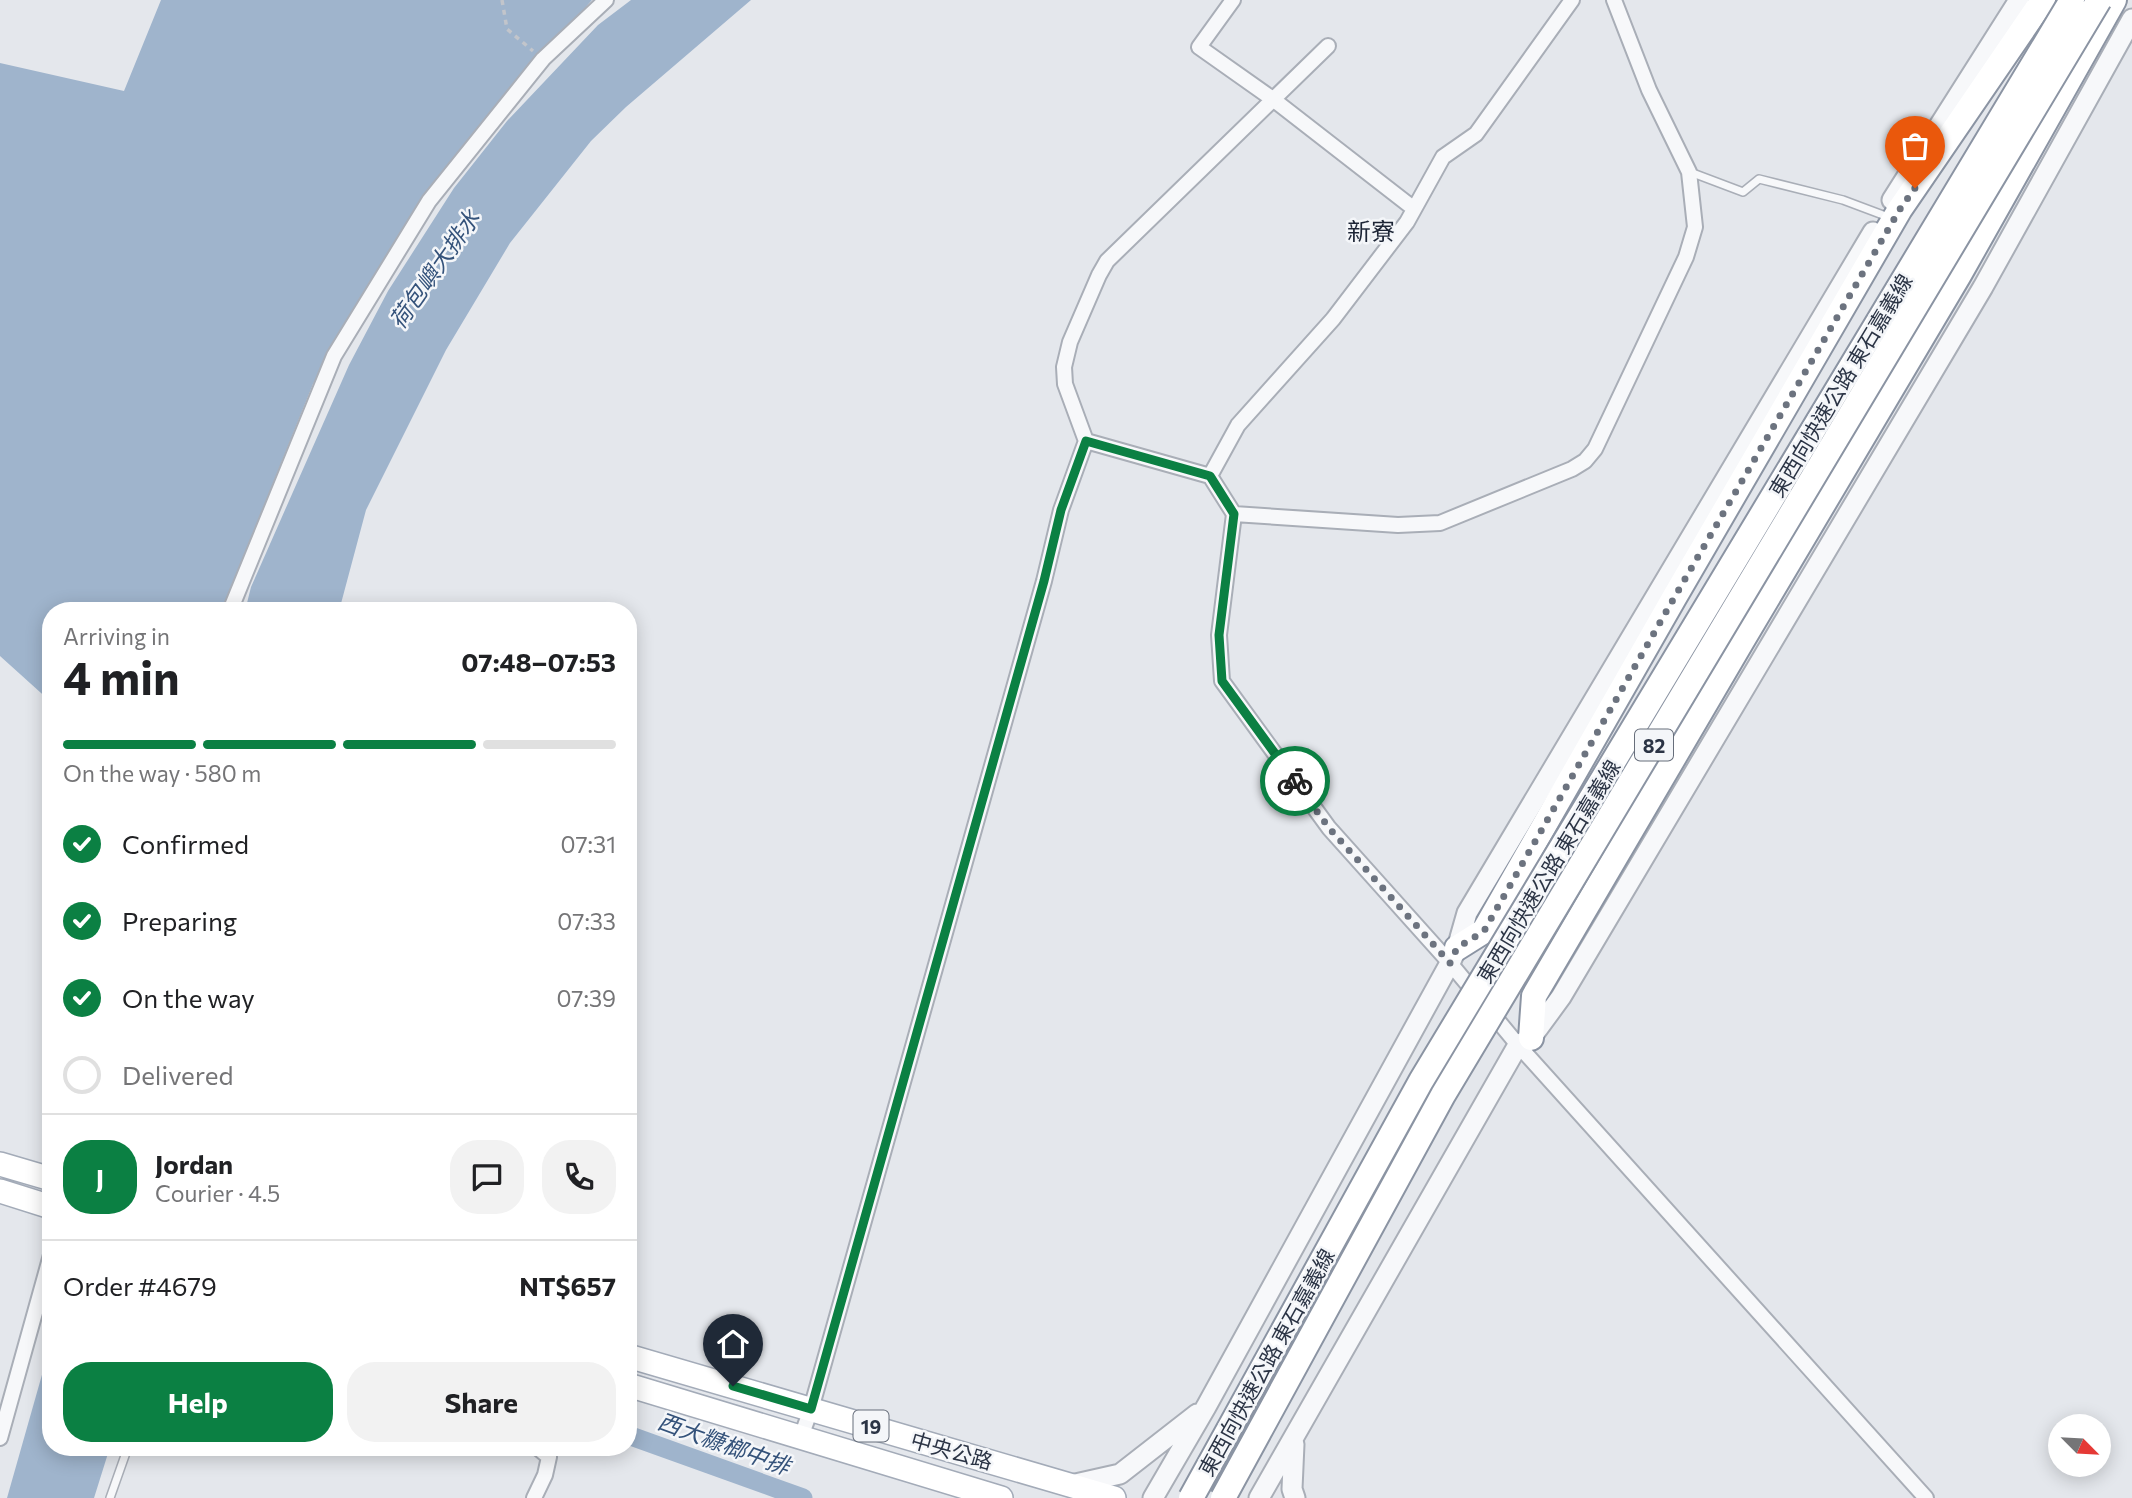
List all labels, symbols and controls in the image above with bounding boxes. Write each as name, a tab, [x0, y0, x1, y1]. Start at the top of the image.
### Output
pin	[1885, 116, 1945, 188]
icon: bag	[1896, 127, 1934, 165]
water label: 荷包嶼大排水	[383, 204, 486, 334]
district label: 新寮	[1347, 216, 1395, 245]
street label: 東西向快速公路 東石嘉義線	[1763, 269, 1917, 501]
text: Arriving in	[63, 622, 170, 650]
text: 07:48–07:53	[461, 646, 616, 677]
text: 4 min	[63, 648, 180, 704]
road number: 82	[1635, 730, 1673, 760]
courier	[1260, 746, 1330, 816]
street label: 東西向快速公路 東石嘉義線	[1471, 755, 1625, 987]
text: On the way · 580 m	[63, 759, 261, 787]
icon: bike	[1276, 762, 1314, 800]
icon: check	[63, 825, 101, 863]
text: Confirmed	[122, 828, 249, 859]
text: 07:31	[561, 830, 616, 858]
icon: check	[63, 902, 101, 940]
text: Preparing	[122, 905, 237, 936]
text: 07:33	[557, 907, 616, 935]
icon: check	[63, 979, 101, 1017]
text: On the way	[122, 982, 255, 1013]
text: 07:39	[556, 984, 616, 1012]
text: Delivered	[122, 1059, 233, 1090]
button: chat	[450, 1140, 524, 1214]
button: phone	[542, 1140, 616, 1214]
text: Jordan	[155, 1148, 233, 1179]
text: J	[96, 1162, 104, 1193]
text: Courier · 4.5	[155, 1179, 280, 1207]
street label: 東西向快速公路 東石嘉義線	[1193, 1244, 1339, 1480]
text: Order #4679	[63, 1270, 217, 1301]
text: NT$657	[519, 1270, 616, 1301]
pin	[703, 1314, 763, 1386]
icon: home	[714, 1325, 752, 1363]
button: Help	[63, 1362, 333, 1442]
button: Share	[347, 1362, 616, 1442]
water label: 西大糠榔中排	[654, 1406, 796, 1481]
road number: 19	[854, 1410, 888, 1442]
north arrow	[2048, 1414, 2110, 1477]
map controls	[2048, 1414, 2111, 1477]
street label: 中央公路	[908, 1426, 996, 1474]

